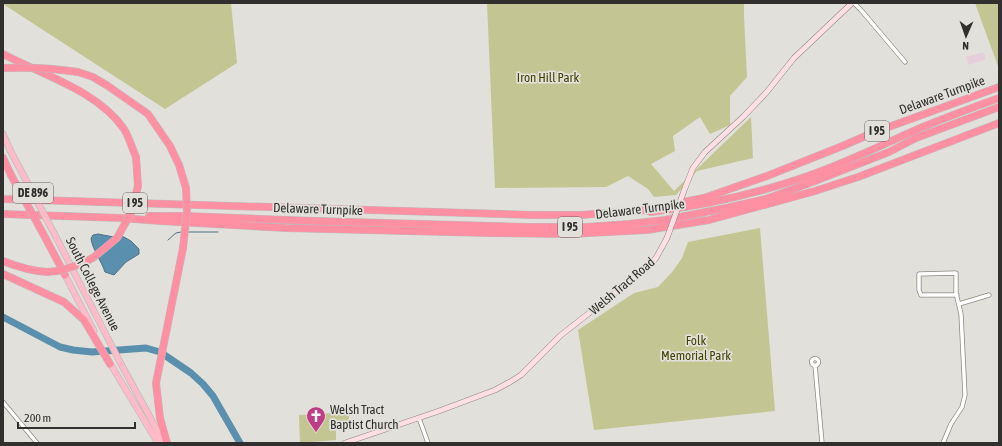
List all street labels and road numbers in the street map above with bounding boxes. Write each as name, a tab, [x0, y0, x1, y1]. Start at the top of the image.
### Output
street label: Delaware Turnpike	[897, 73, 987, 117]
road number: I 95	[865, 121, 889, 141]
road number: DE 896	[13, 183, 53, 203]
road number: I 95	[123, 193, 147, 213]
street label: Delaware Turnpike	[594, 196, 686, 222]
street label: Delaware Turnpike	[273, 200, 363, 218]
road number: I 95	[558, 217, 582, 237]
street label: South College Avenue	[63, 235, 123, 334]
street label: Welsh Tract Road	[586, 254, 658, 318]

